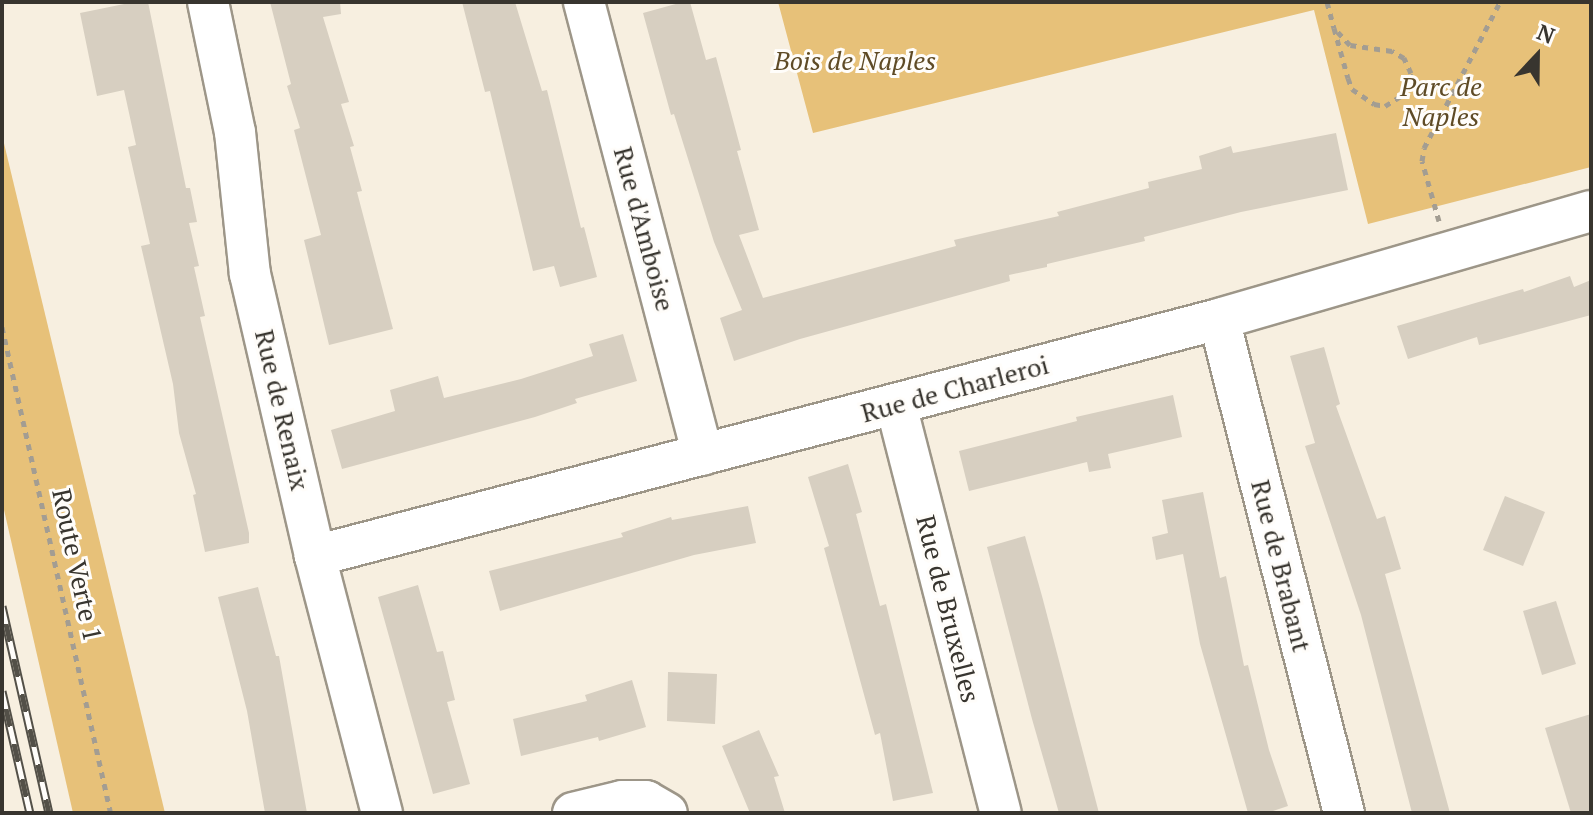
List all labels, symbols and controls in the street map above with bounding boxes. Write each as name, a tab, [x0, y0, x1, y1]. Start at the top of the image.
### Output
north arrow	[1497, 16, 1577, 96]
text: N	[1533, 17, 1559, 50]
park label: Bois de Naples	[774, 45, 936, 77]
park label: Parc de Naples	[1400, 71, 1482, 132]
street label: Rue d'Amboise	[607, 143, 681, 315]
street label: Rue de Renaix	[248, 327, 316, 493]
street label: Rue de Charleroi	[858, 349, 1052, 429]
street label: Rue de Brabant	[1245, 477, 1317, 655]
street label: Route Verte 1	[46, 486, 108, 644]
street label: Rue de Bruxelles	[910, 512, 986, 706]

